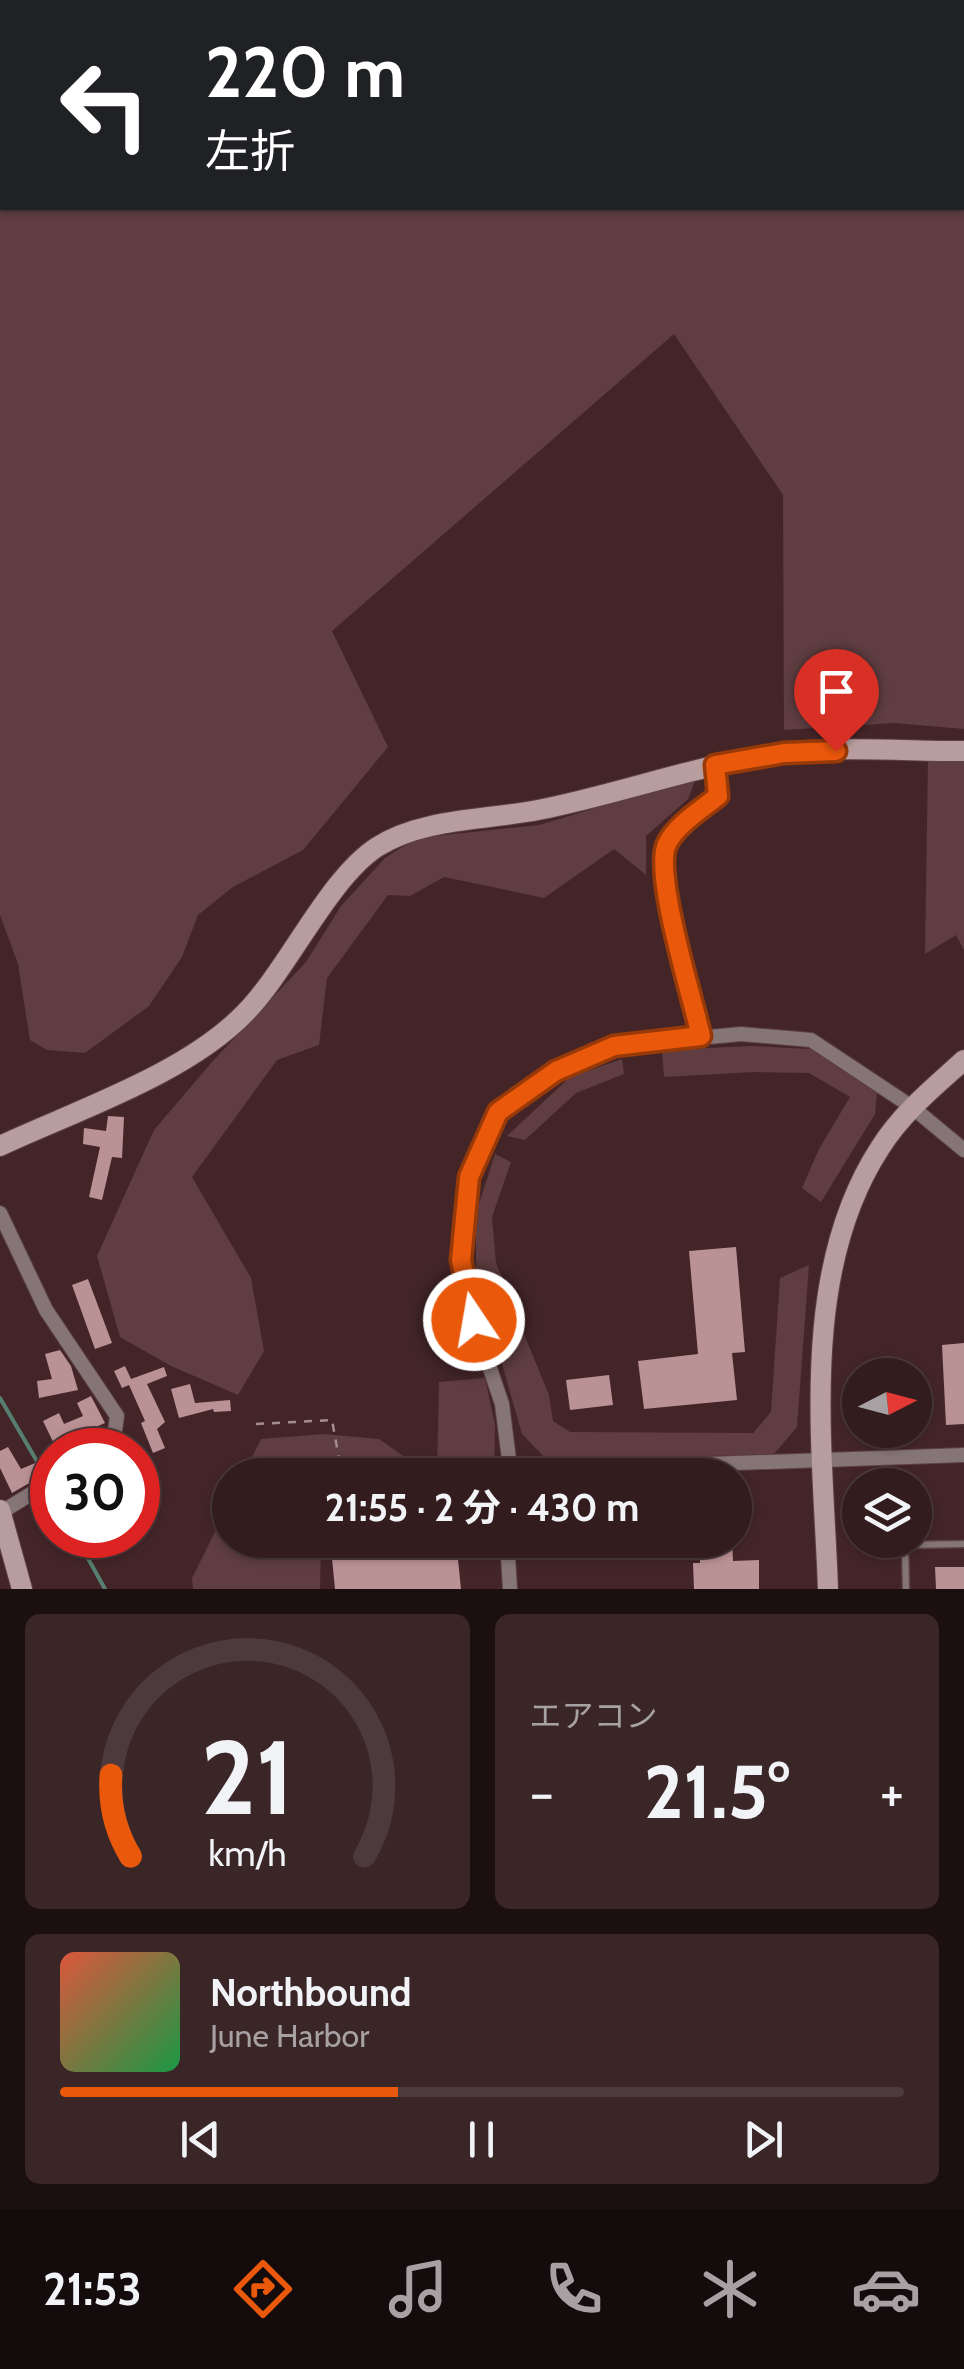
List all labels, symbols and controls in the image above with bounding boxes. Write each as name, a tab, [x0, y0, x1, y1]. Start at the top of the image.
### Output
text: 220 m	[205, 29, 405, 115]
icon: left	[40, 40, 170, 170]
text: 左折	[205, 124, 295, 178]
pin	[794, 649, 879, 752]
icon: arrive	[809, 664, 864, 719]
position arrow	[422, 1268, 526, 1372]
north arrow	[842, 1358, 932, 1448]
map controls	[842, 1358, 932, 1558]
speed limit sign: 30	[30, 1428, 160, 1558]
button: layers	[842, 1468, 932, 1558]
text: 21:55 · 2 分 · 430 m	[325, 1484, 639, 1531]
text: エアコン	[530, 1696, 658, 1735]
text: 21	[201, 1714, 294, 1840]
text: 21.5°	[644, 1746, 790, 1837]
text: −	[530, 1759, 554, 1826]
text: +	[880, 1759, 904, 1826]
text: km/h	[208, 1832, 286, 1875]
text: Northbound	[210, 1969, 412, 2016]
text: June Harbor	[210, 2016, 369, 2055]
icon: previous	[173, 2112, 228, 2167]
icon: pause	[454, 2112, 509, 2167]
icon: next	[736, 2112, 791, 2167]
icon: directions	[228, 2254, 298, 2324]
icon: music	[383, 2254, 453, 2324]
icon: phone	[539, 2254, 609, 2324]
icon: climate	[695, 2254, 765, 2324]
icon: car	[851, 2254, 921, 2324]
text: 21:53	[43, 2262, 142, 2316]

